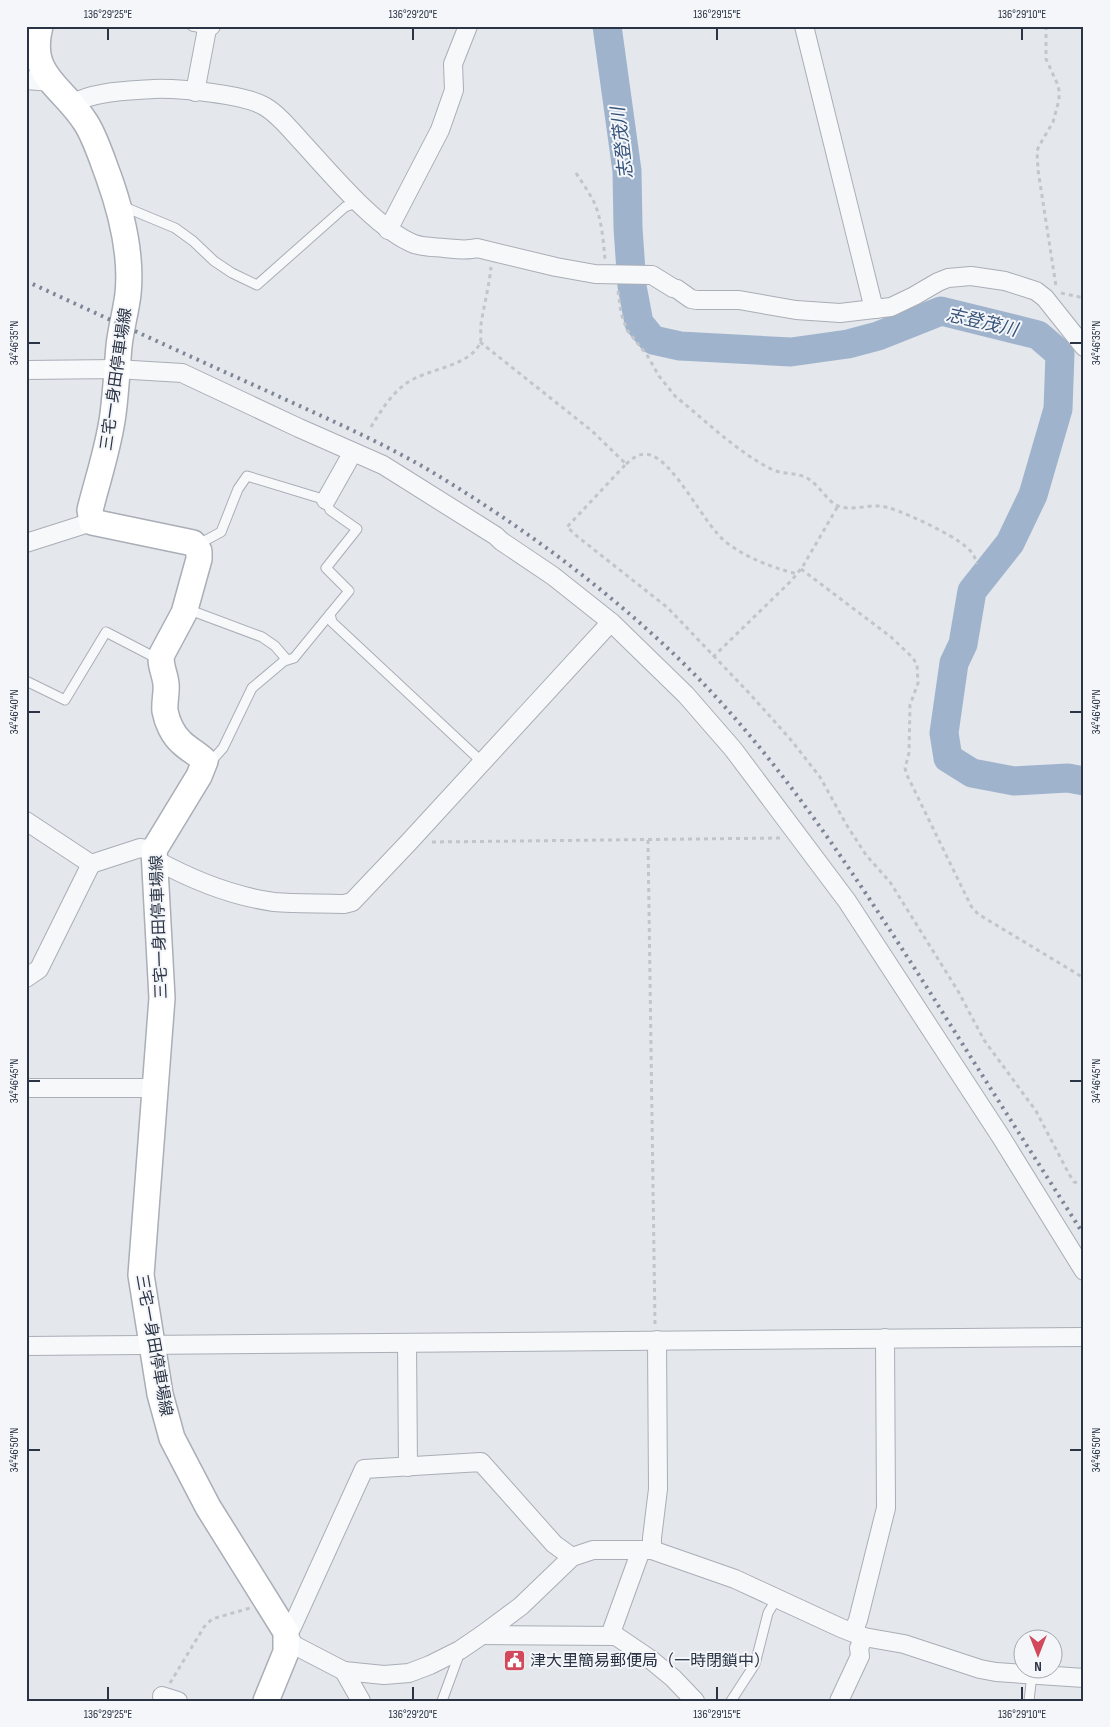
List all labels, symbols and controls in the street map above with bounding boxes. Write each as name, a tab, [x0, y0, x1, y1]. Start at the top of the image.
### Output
text: 136°29'25"E	[84, 7, 132, 22]
text: 136°29'20"E	[389, 7, 438, 22]
text: 136°29'15"E	[693, 7, 741, 22]
text: 136°29'10"E	[998, 7, 1046, 22]
water label: 志登茂川	[607, 104, 637, 180]
water label: 志登茂川	[944, 304, 1021, 341]
street label: 三宅一身田停車場線	[97, 307, 136, 452]
text: 34°46'35"N	[7, 321, 22, 365]
text: 34°46'35"N	[1089, 321, 1104, 365]
text: 34°46'40"N	[7, 689, 22, 735]
text: 34°46'40"N	[1089, 689, 1104, 735]
street label: 三宅一身田停車場線	[147, 855, 172, 999]
text: 34°46'45"N	[7, 1059, 22, 1103]
text: 34°46'45"N	[1089, 1059, 1104, 1103]
street label: 三宅一身田停車場線	[132, 1273, 175, 1418]
text: 34°46'50"N	[7, 1428, 22, 1472]
text: 34°46'50"N	[1089, 1428, 1104, 1472]
north arrow	[1012, 1630, 1062, 1680]
public building icon: 津大里簡易郵便局（一時閉鎖中）	[502, 1648, 526, 1672]
place label: 津大里簡易郵便局（一時閉鎖中）	[530, 1652, 770, 1671]
text: N	[1034, 1658, 1042, 1675]
text: 136°29'25"E	[84, 1707, 132, 1722]
text: 136°29'20"E	[389, 1707, 438, 1722]
text: 136°29'15"E	[693, 1707, 741, 1722]
text: 136°29'10"E	[998, 1707, 1046, 1722]

